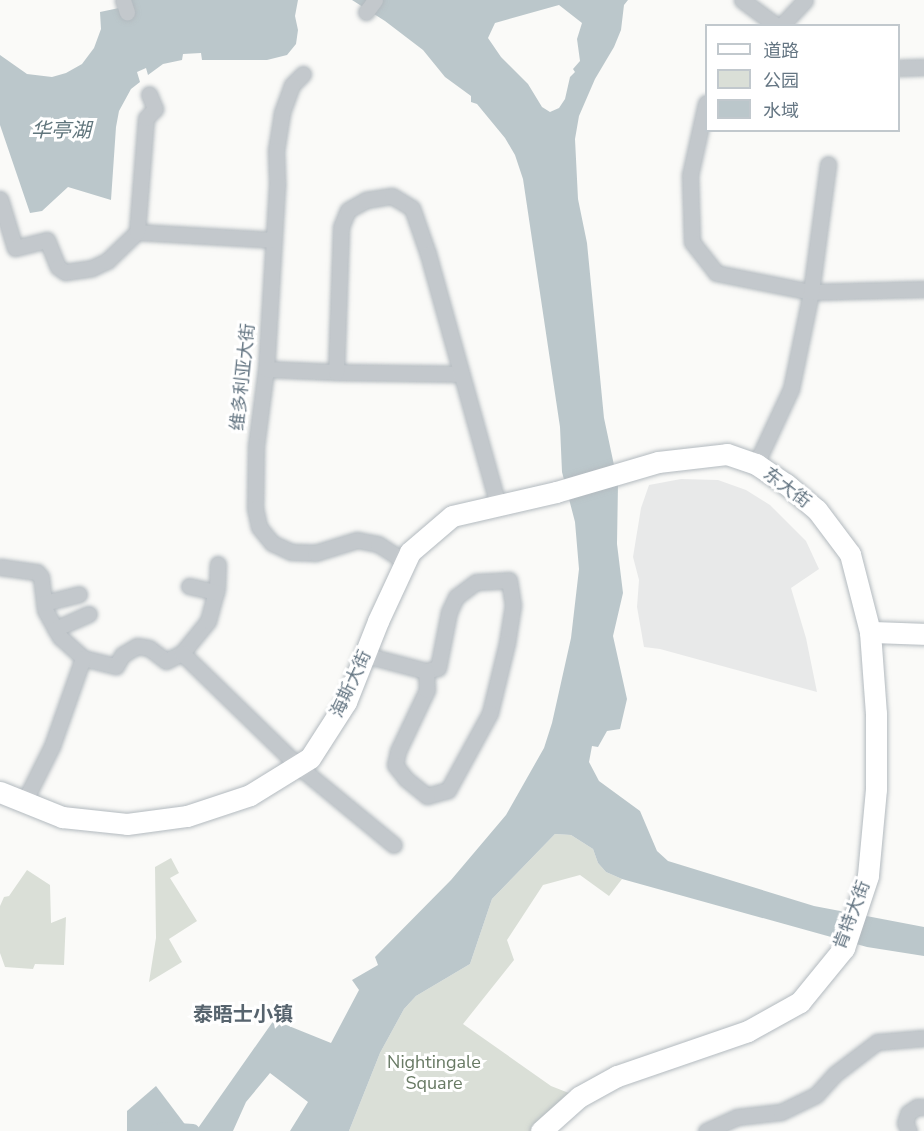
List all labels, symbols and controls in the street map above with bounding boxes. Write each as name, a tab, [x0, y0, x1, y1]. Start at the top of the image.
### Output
legend	[705, 24, 900, 132]
text: 道路	[763, 39, 799, 63]
text: 公园	[763, 69, 799, 93]
text: 水域	[763, 99, 799, 123]
water label: 华亭湖	[31, 118, 91, 142]
street label: 维多利亚大街	[227, 322, 259, 432]
street label: 东大街	[759, 463, 815, 513]
street label: 海斯大街	[326, 647, 376, 721]
street label: 肯特大街	[829, 878, 875, 952]
district label: 泰晤士小镇	[193, 1002, 293, 1026]
park label: Nightingale Square	[387, 1052, 481, 1094]

